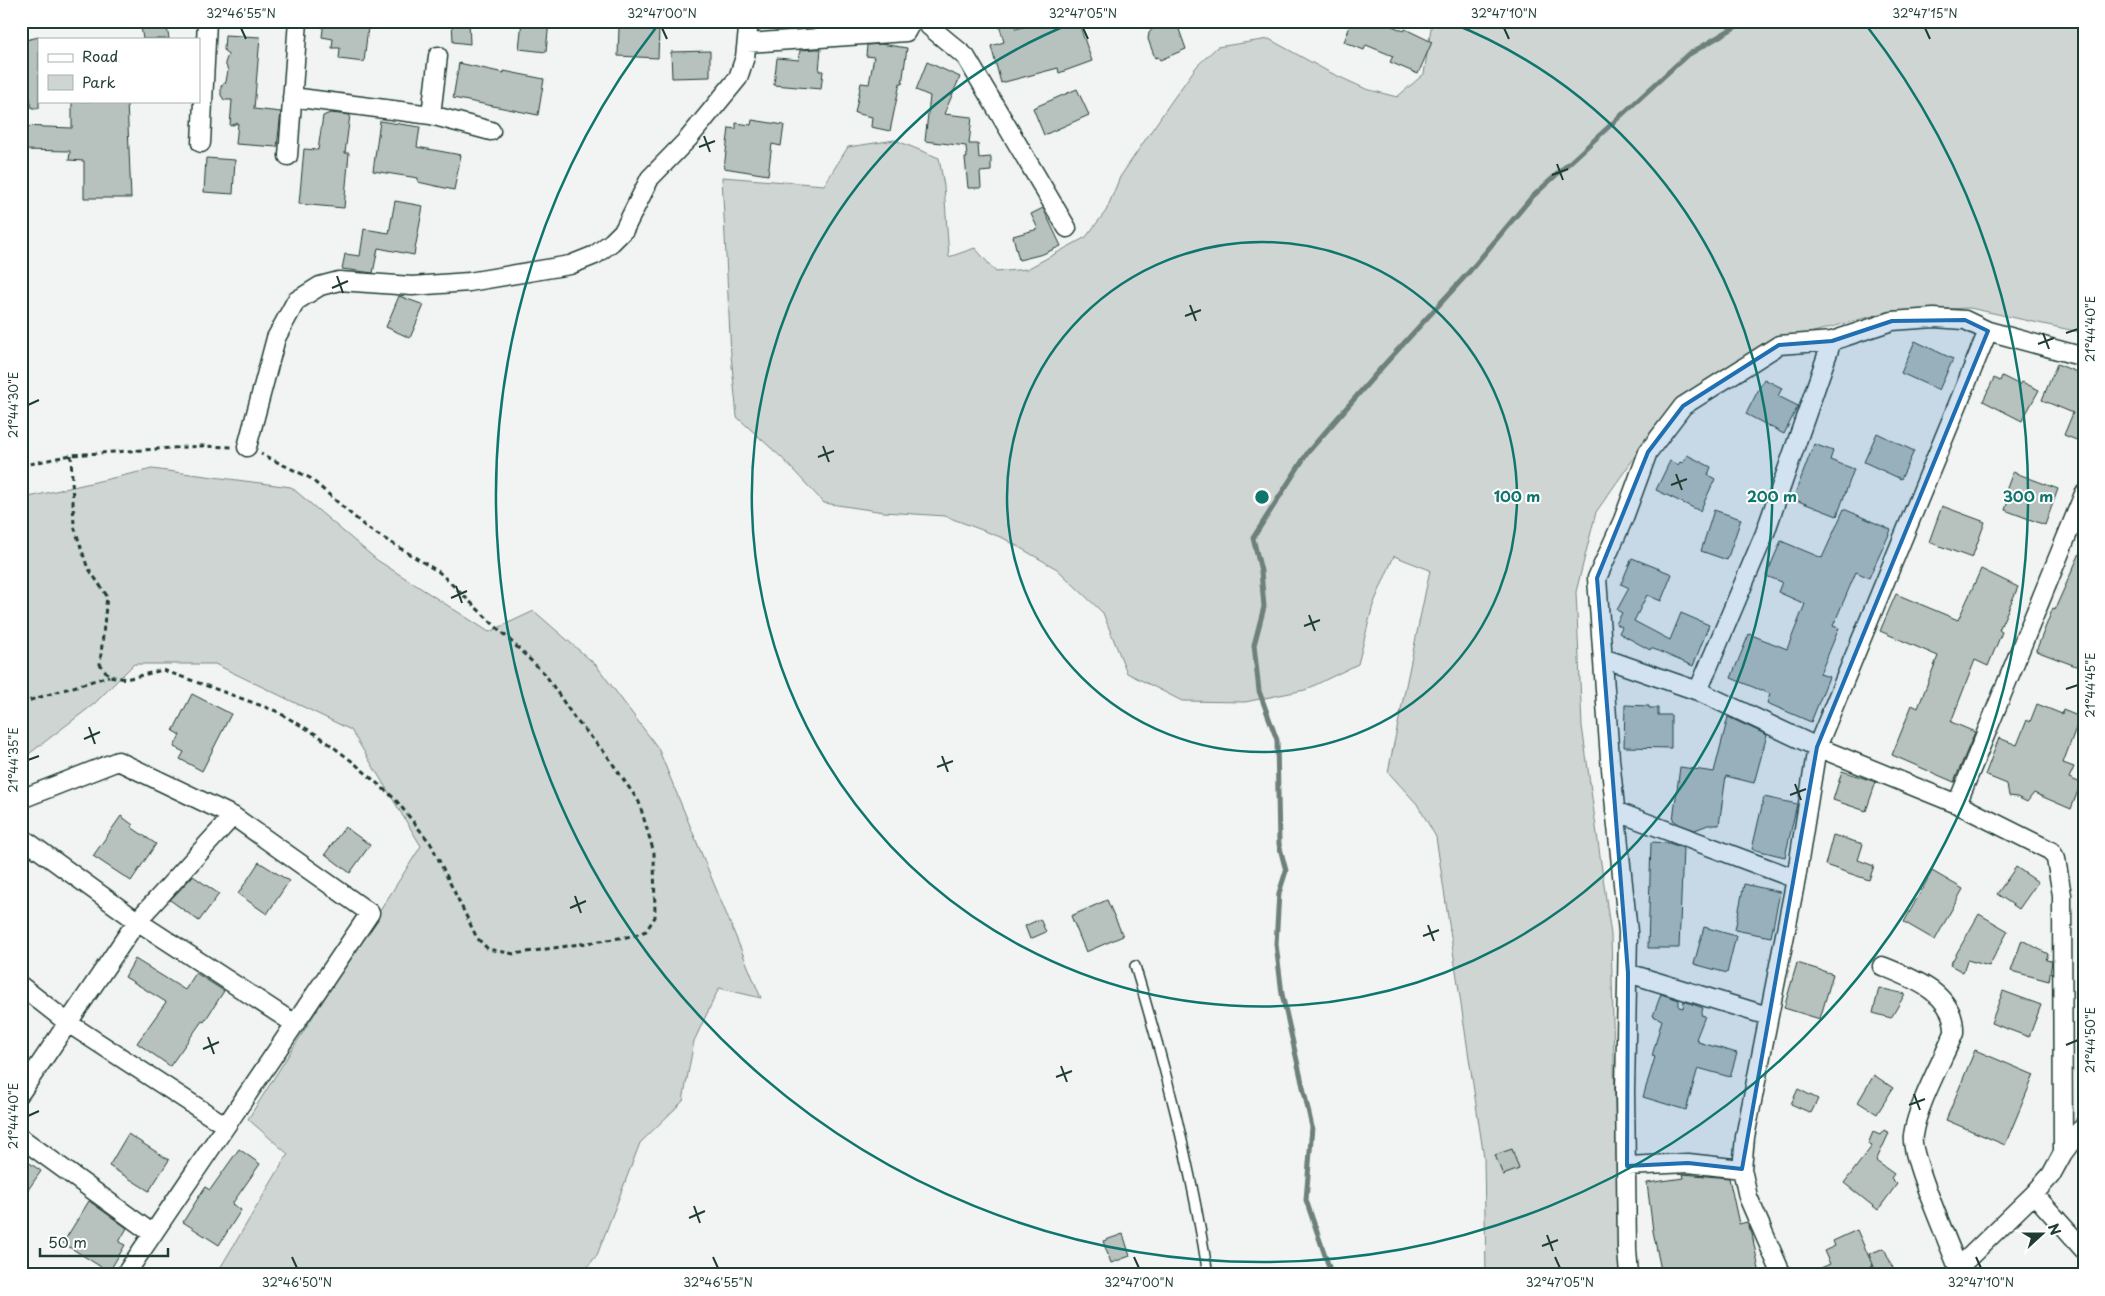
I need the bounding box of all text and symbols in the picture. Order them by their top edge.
text: 32°46'55"N [206,4,276,22]
text: 32°47'00"N [627,4,697,22]
text: 32°47'05"N [1049,4,1117,22]
text: 32°47'10"N [1471,4,1537,22]
text: 32°47'15"N [1892,4,1958,22]
legend [38,38,200,102]
text: Road [82,44,118,67]
text: Park [82,70,116,93]
text: 21°44'40"E [2081,296,2099,362]
text: 21°44'30"E [4,372,22,438]
text: 100 m [1494,484,1540,507]
text: 200 m [1747,484,1797,507]
text: 300 m [2003,484,2053,507]
centre of rings [1253,488,1271,506]
text: 21°44'45"E [2081,652,2099,718]
text: 21°44'35"E [4,727,22,793]
text: 21°44'50"E [2081,1007,2099,1073]
text: 21°44'40"E [4,1083,22,1149]
north arrow [2018,1208,2068,1258]
text: N [2043,1220,2066,1238]
scale bar [40,1226,168,1258]
text: 50 m [48,1230,87,1253]
text: 32°46'50"N [262,1273,332,1291]
text: 32°46'55"N [683,1273,753,1291]
text: 32°47'00"N [1104,1273,1174,1291]
text: 32°47'05"N [1526,1273,1594,1291]
text: 32°47'10"N [1948,1273,2014,1291]

